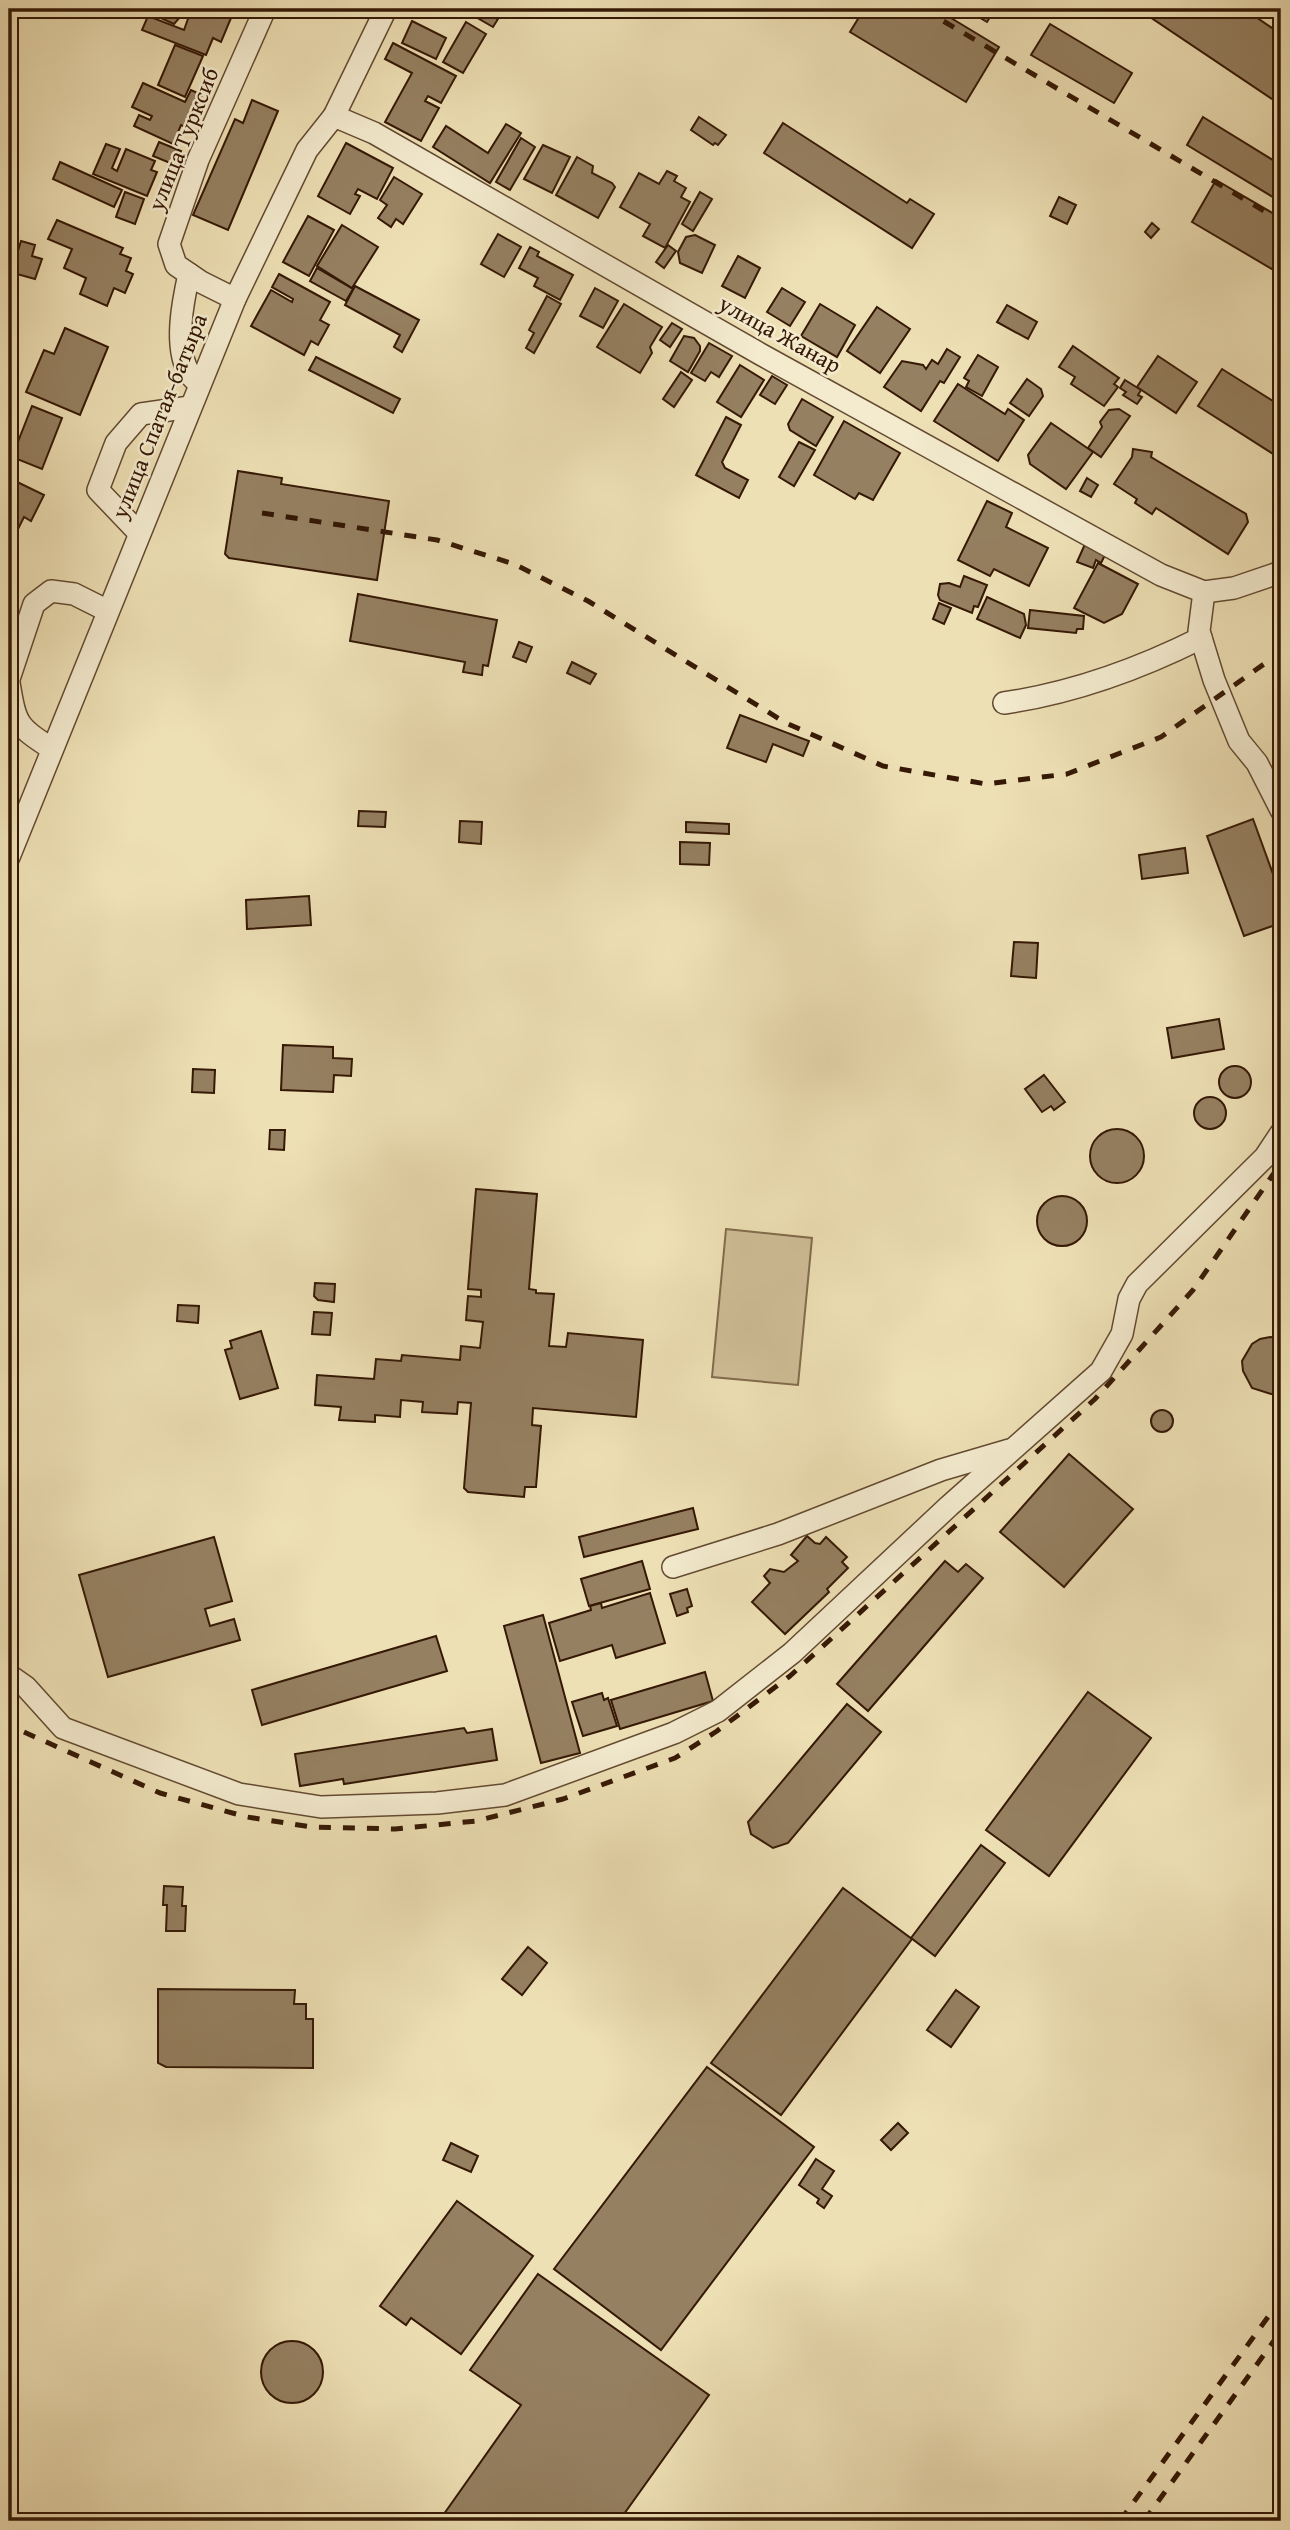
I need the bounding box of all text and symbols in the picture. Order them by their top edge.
street label: улица Турксиб [138,62,226,216]
street label: улица Жанар [712,286,847,381]
street label: улица Спатая-батыра [102,308,215,524]

